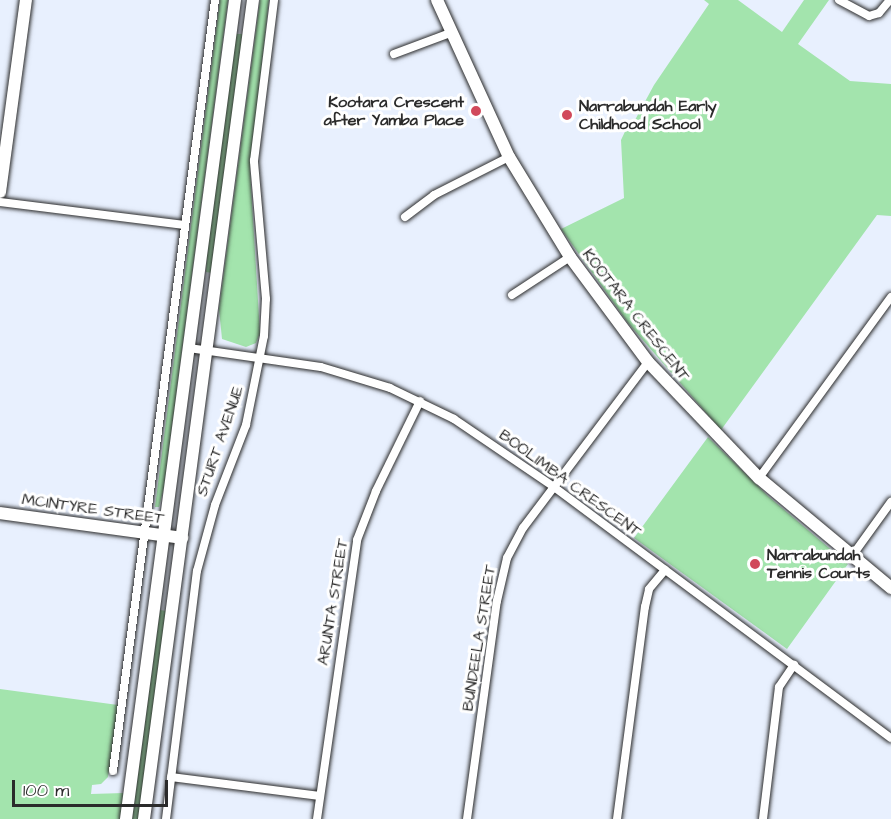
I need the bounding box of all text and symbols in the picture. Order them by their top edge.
place label: Kootara Crescent after Yamba Place [324,92,464,130]
place label: Narrabundah Early Childhood School [579,96,716,134]
marker: Kootara Crescent after Yamba Place [469,104,483,118]
marker: Narrabundah Early Childhood School [560,108,574,122]
street label: KOOTARA CRESCENT [578,245,694,385]
street label: STURT AVENUE [192,383,248,499]
street label: BOOLIMBA CRESCENT [495,425,645,541]
street label: MCINTYRE STREET [21,490,165,528]
street label: ARUNTA STREET [314,537,352,667]
place label: Narrabundah Tennis Courts [767,545,870,583]
marker: Narrabundah Tennis Courts [748,557,762,571]
street label: BUNDEELA STREET [458,563,500,713]
scale bar [15,768,171,806]
text: 100 m [23,778,69,803]

